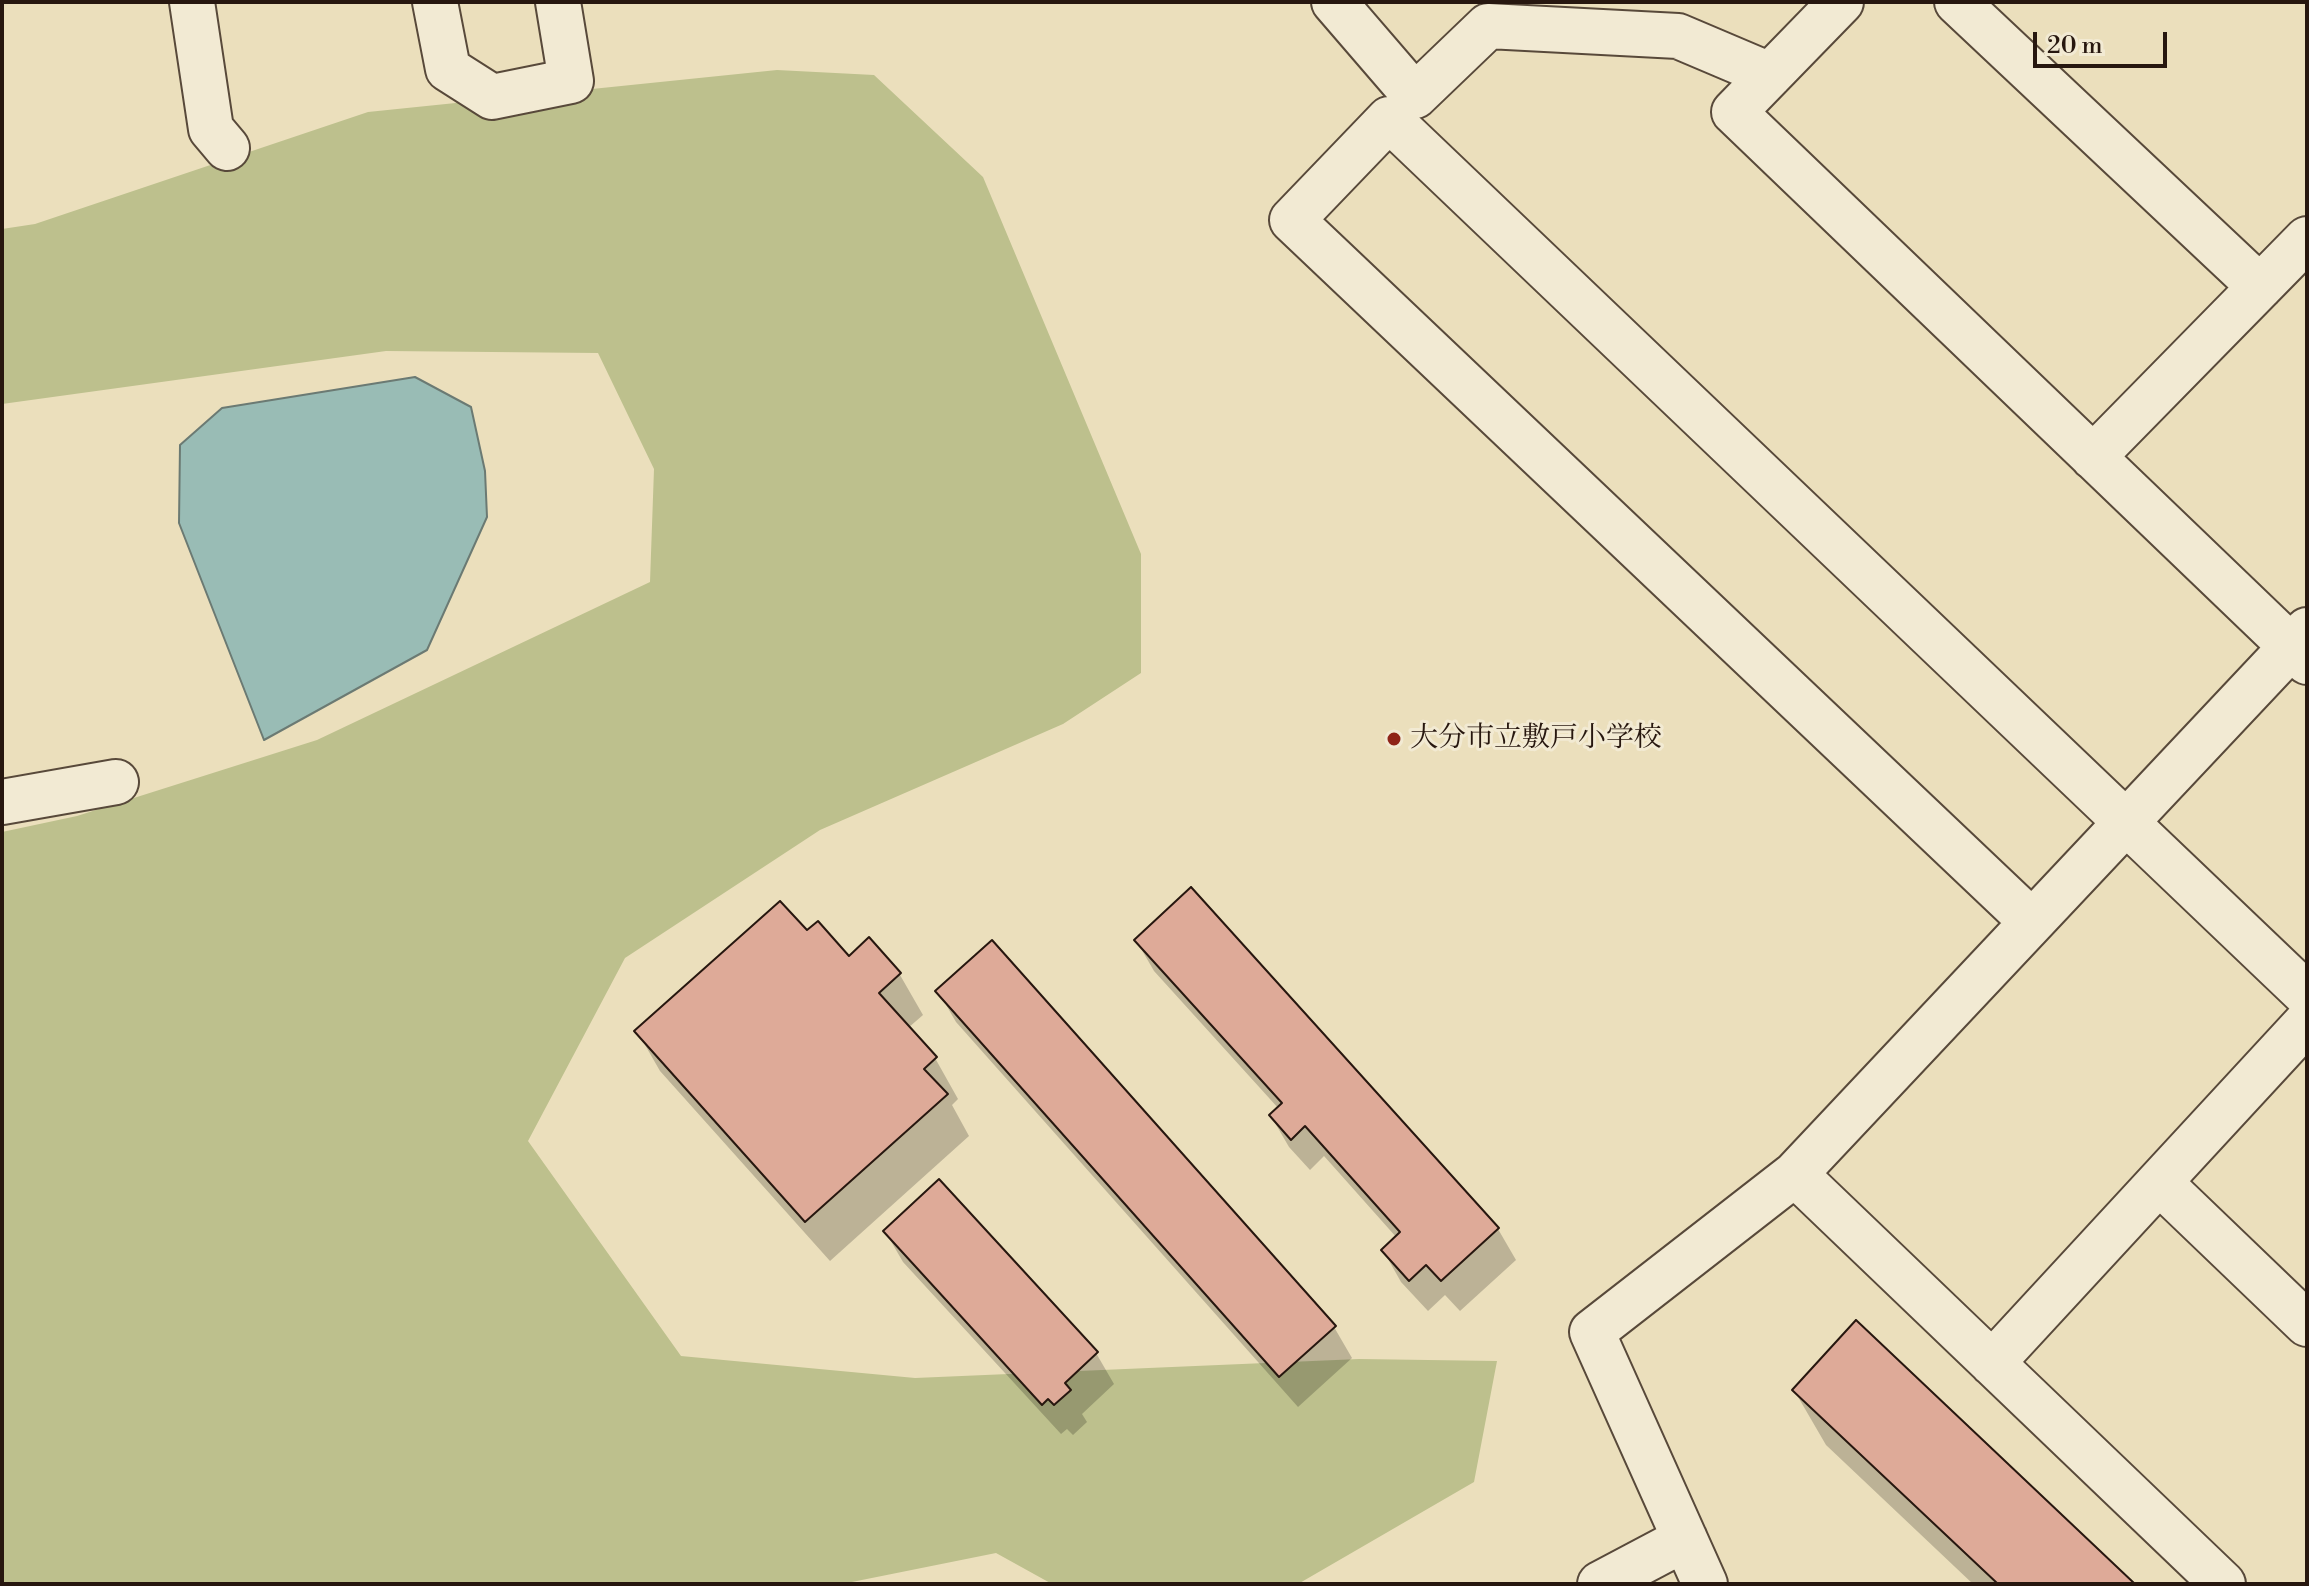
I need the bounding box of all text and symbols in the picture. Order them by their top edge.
scale bar [2037,16,2171,66]
text: 20 m [2047,31,2103,61]
place label: 大分市立敷戸小学校 [1410,722,1662,756]
marker: 大分市立敷戸小学校 [1385,730,1403,748]

